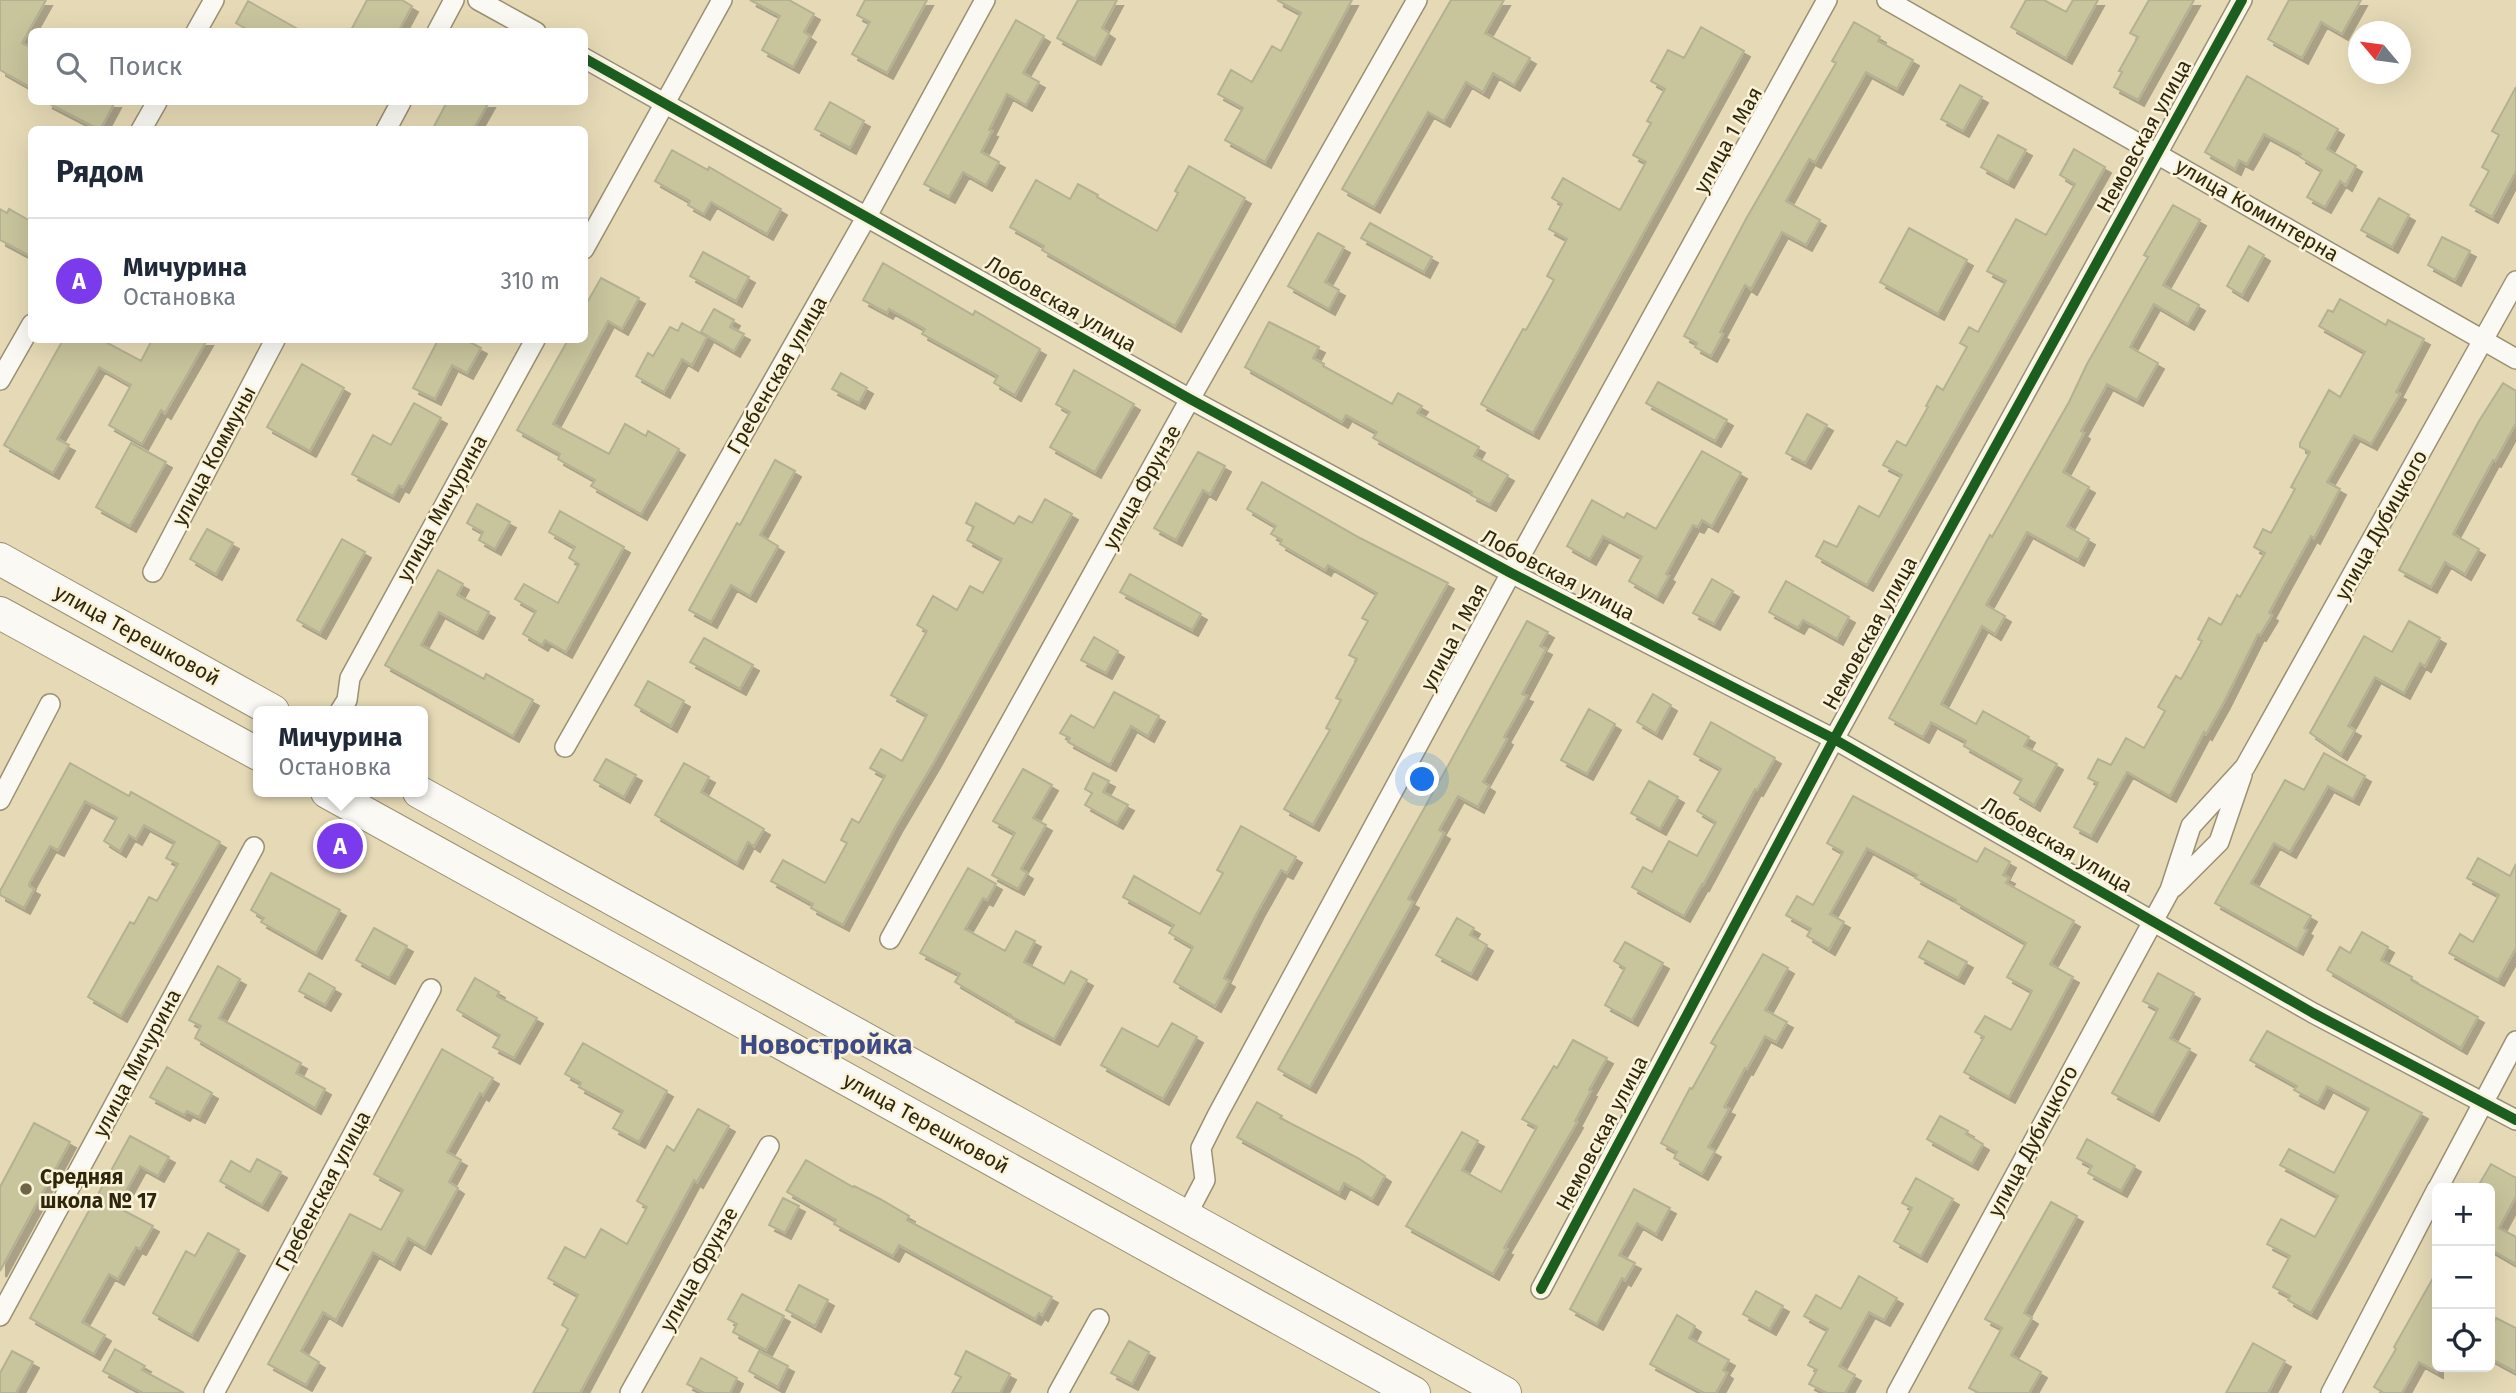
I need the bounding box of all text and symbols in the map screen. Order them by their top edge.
north arrow [2348,21,2411,84]
search box [28,28,588,105]
icon: search [52,48,90,86]
text: Поиск [108,51,182,82]
street label: Немовская улица [2091,55,2197,217]
street label: улица 1 Мая [1688,82,1768,198]
street label: улица Коминтерна [2171,153,2343,267]
text: Рядом [56,154,144,190]
street label: Лобовская улица [981,250,1141,358]
text: Мичурина [123,252,247,283]
text: A [72,267,86,295]
text: 310 m [500,267,560,295]
text: Остановка [123,283,236,311]
street label: Гребенская улица [721,291,833,459]
street label: улица Коммуны [166,382,262,530]
street label: улица Фрунзе [1097,420,1187,554]
street label: улица Мичурина [391,430,493,586]
street label: улица Дубицкого [2329,445,2433,605]
street label: Лобовская улица [1477,524,1639,626]
street label: Немовская улица [1817,552,1923,714]
street label: улица Терешковой [50,579,224,691]
street label: улица 1 Мая [1415,579,1493,695]
popup [253,706,428,797]
text: Мичурина [279,722,402,753]
text: Остановка [279,753,392,781]
your location [1405,762,1439,796]
street label: Лобовская улица [1977,791,2137,899]
pin: A [317,820,363,872]
street label: улица Мичурина [87,985,187,1141]
district label: Новостройка [739,1028,913,1061]
street label: Немовская улица [1550,1051,1654,1215]
street label: улица Дубицкого [1982,1061,2084,1221]
street label: улица Терешковой [839,1067,1013,1179]
street label: Гребенская улица [270,1106,376,1276]
place label: Средняя школа № 17 [40,1164,157,1214]
marker: Средняя школа № 17 [18,1181,34,1197]
map controls [2432,1183,2495,1372]
button: + [2432,1183,2495,1246]
street label: улица Фрунзе [654,1202,744,1336]
button: − [2432,1246,2495,1309]
button: locate [2432,1309,2495,1372]

